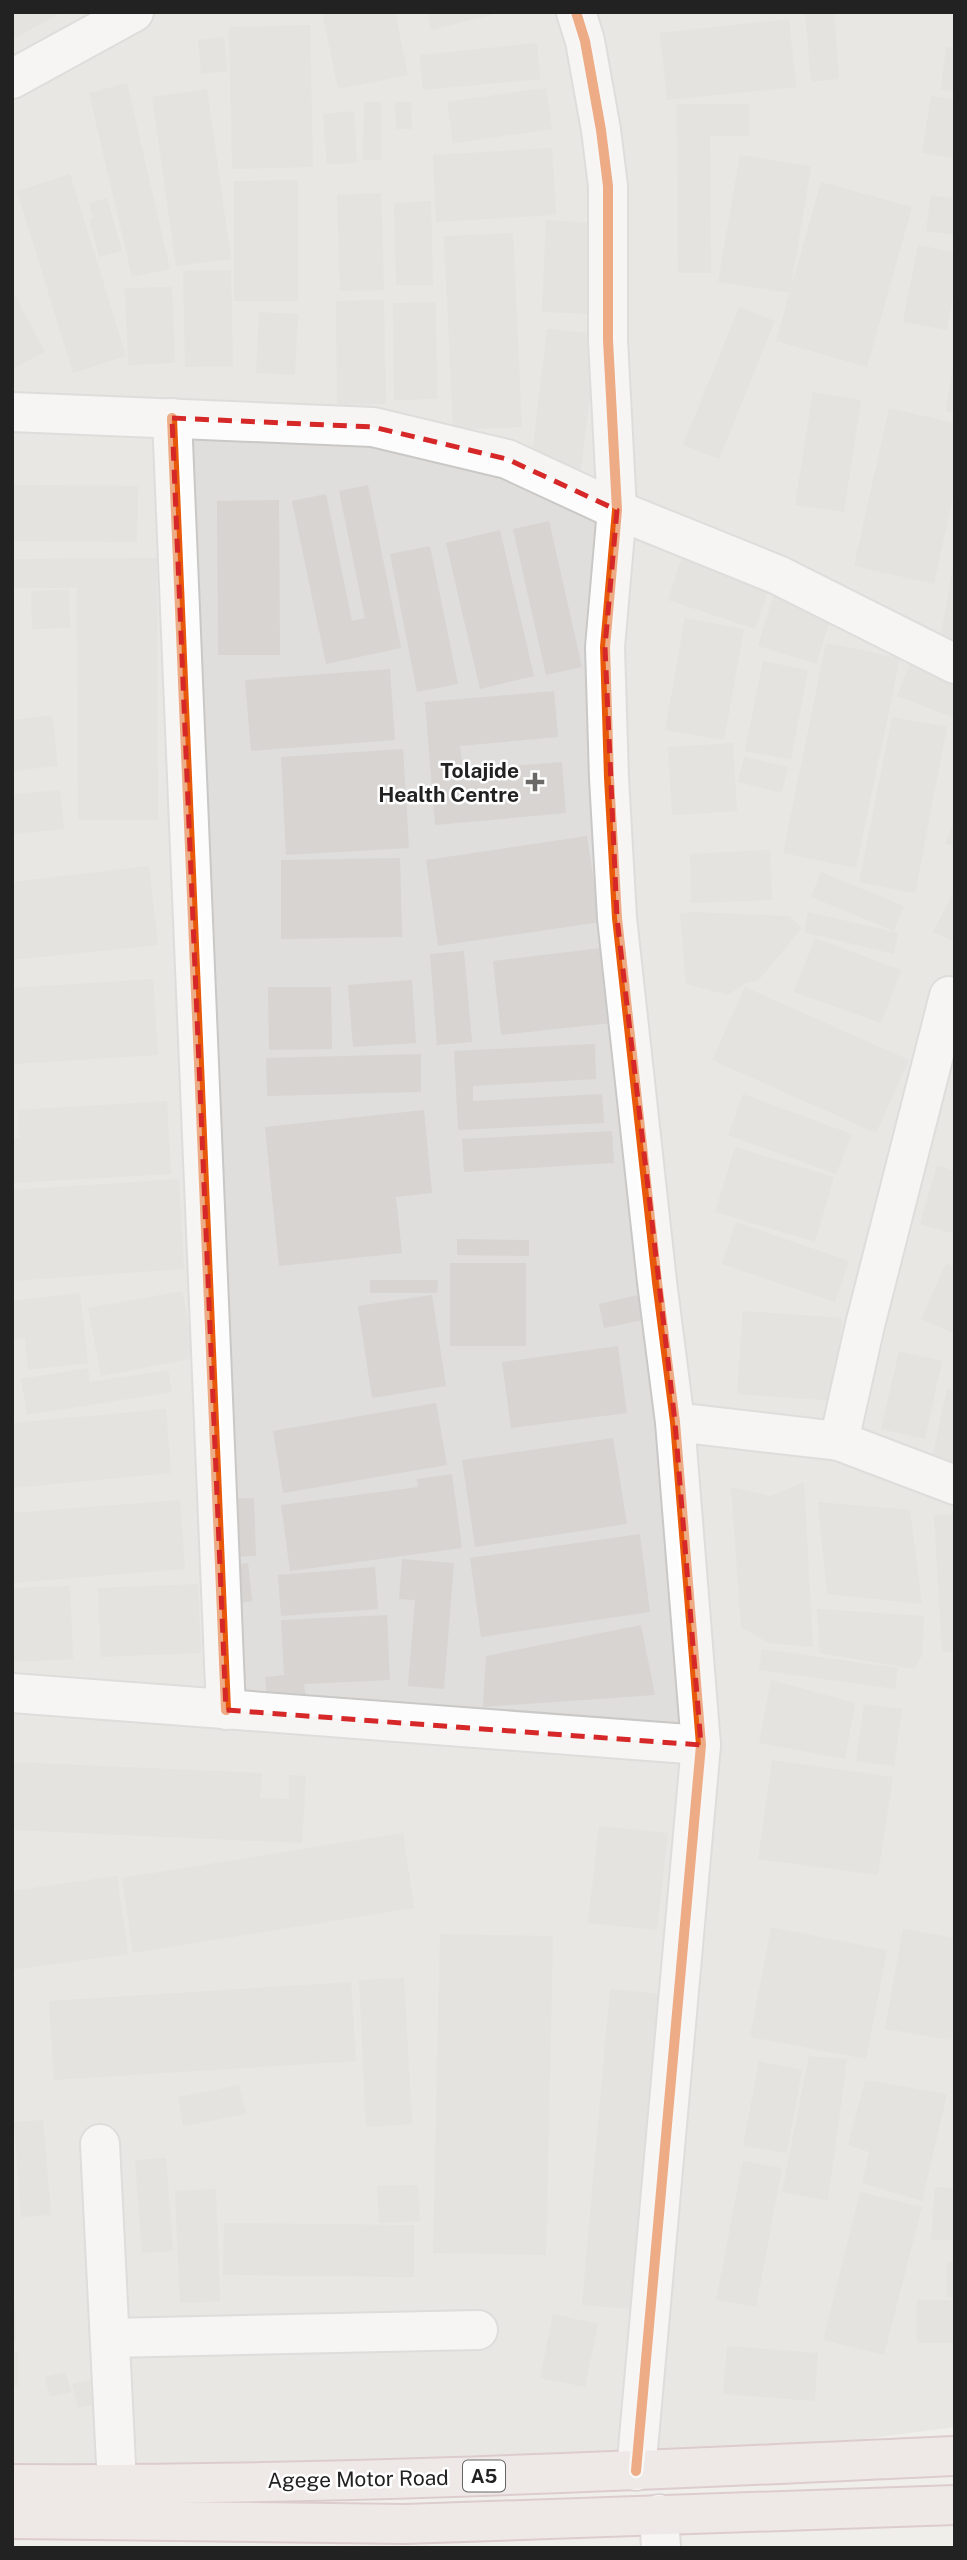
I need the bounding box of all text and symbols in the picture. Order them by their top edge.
place label: Tolajide Health Centre [378,758,519,807]
marker: Tolajide Health Centre [525,772,545,792]
road number: A5 [463,2460,505,2492]
street label: Agege Motor Road [267,2465,449,2493]

